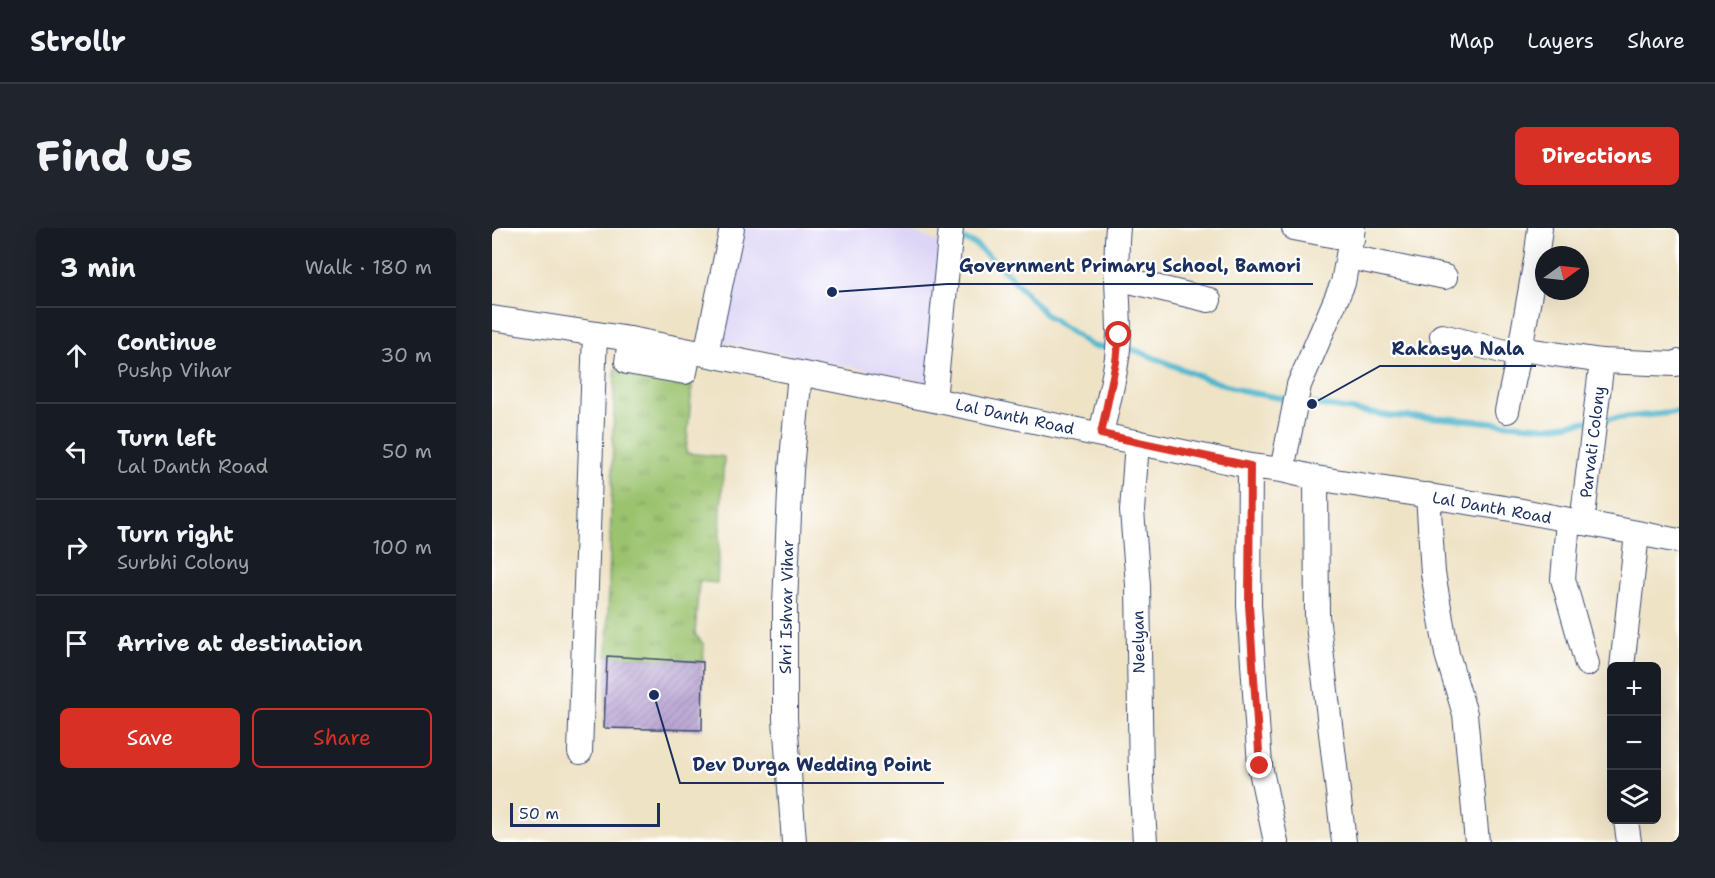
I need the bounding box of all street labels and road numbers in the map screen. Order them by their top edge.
street label: Parvati Colony [1575,385,1610,499]
street label: Lal Danth Road [954,394,1076,439]
street label: Lal Danth Road [1431,487,1553,528]
street label: Shri Ishvar Vihar [775,540,798,674]
street label: Neelyan [1127,610,1150,674]

